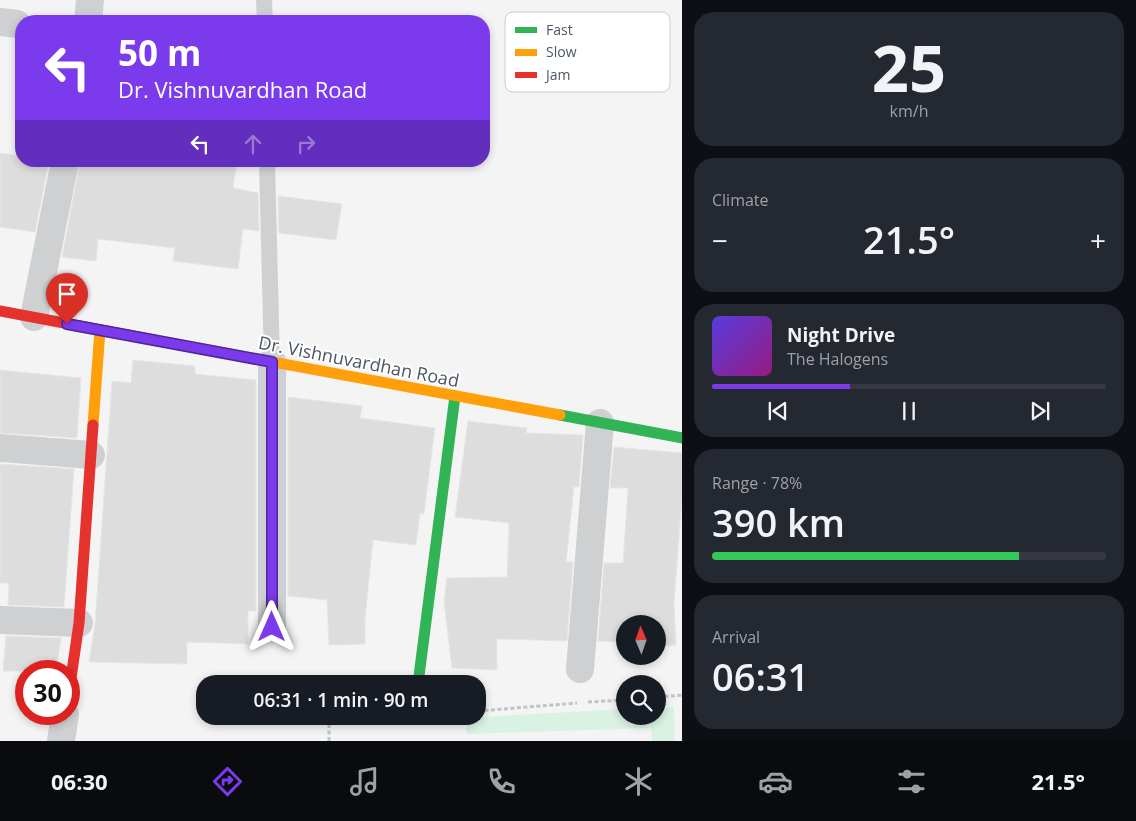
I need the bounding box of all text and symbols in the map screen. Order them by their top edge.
legend [505,12,670,92]
text: Fast [546,20,573,39]
text: 25 [872,23,946,111]
text: 50 m [118,29,201,76]
icon: left [35,35,100,100]
text: Slow [546,42,577,61]
text: Jam [544,65,571,84]
text: Dr. Vishnuvardhan Road [118,74,367,104]
text: km/h [890,100,928,122]
icon: left [186,130,214,158]
icon: ahead [239,130,267,158]
icon: right [292,130,320,158]
text: Climate [712,189,769,211]
text: 21.5° [863,213,955,265]
text: − [712,221,728,259]
text: + [1090,221,1106,259]
pin [46,273,88,324]
icon: arrive [53,280,81,308]
text: Night Drive [787,322,895,348]
street label: Dr. Vishnuvardhan Road [257,330,461,392]
text: The Halogens [787,348,888,370]
icon: previous [764,397,792,425]
icon: pause [895,397,923,425]
icon: next [1026,397,1054,425]
text: Range · 78% [712,472,802,494]
text: 390 km [712,496,845,548]
position arrow [245,600,297,652]
north arrow [616,615,666,665]
map controls [616,615,666,725]
text: Arrival [712,626,760,648]
text: 06:31 [712,650,809,702]
speed limit sign: 30 [15,660,80,725]
button: search [616,675,666,725]
text: 06:31 · 1 min · 90 m [254,687,428,713]
icon: directions [210,764,245,799]
icon: music [347,764,382,799]
icon: phone [484,764,519,799]
icon: climate [621,764,656,799]
icon: car [758,764,793,799]
icon: filters [894,764,929,799]
text: 06:30 [51,766,108,796]
text: 21.5° [1031,766,1085,796]

